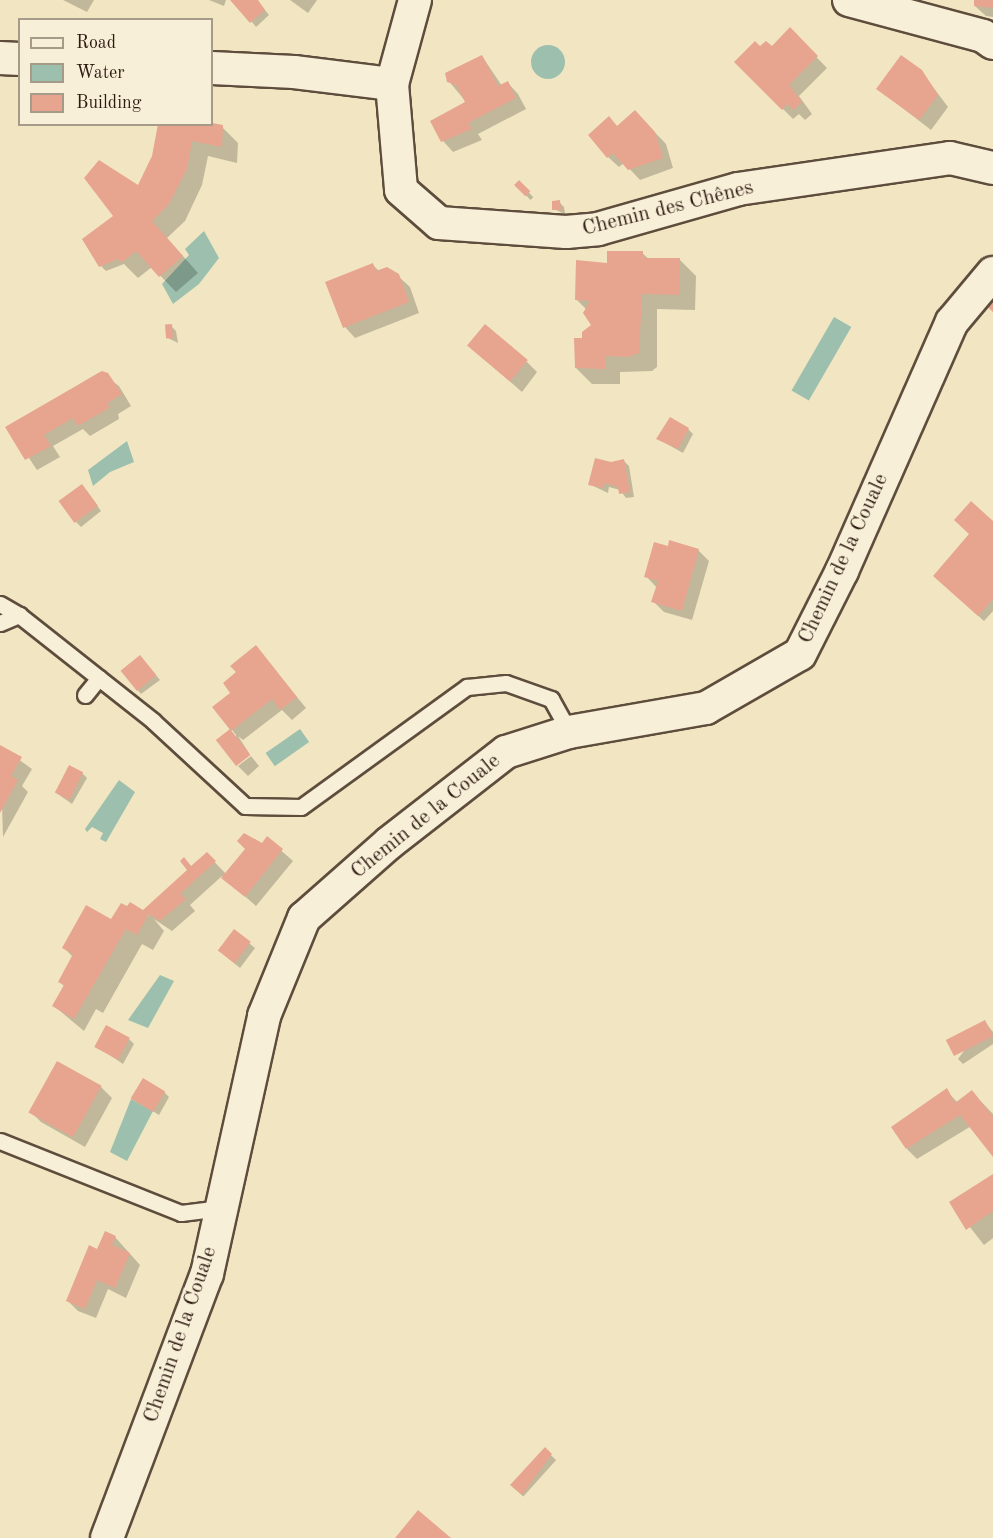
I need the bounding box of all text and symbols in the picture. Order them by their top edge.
legend [18,18,213,126]
text: Road [76,34,116,52]
text: Water [76,64,125,82]
text: Building [76,94,141,112]
street label: Chemin des Chênes [580,176,756,242]
street label: Chemin de la Couale [794,470,894,648]
street label: Chemin de la Couale [346,749,506,885]
street label: Chemin de la Couale [139,1244,223,1426]

